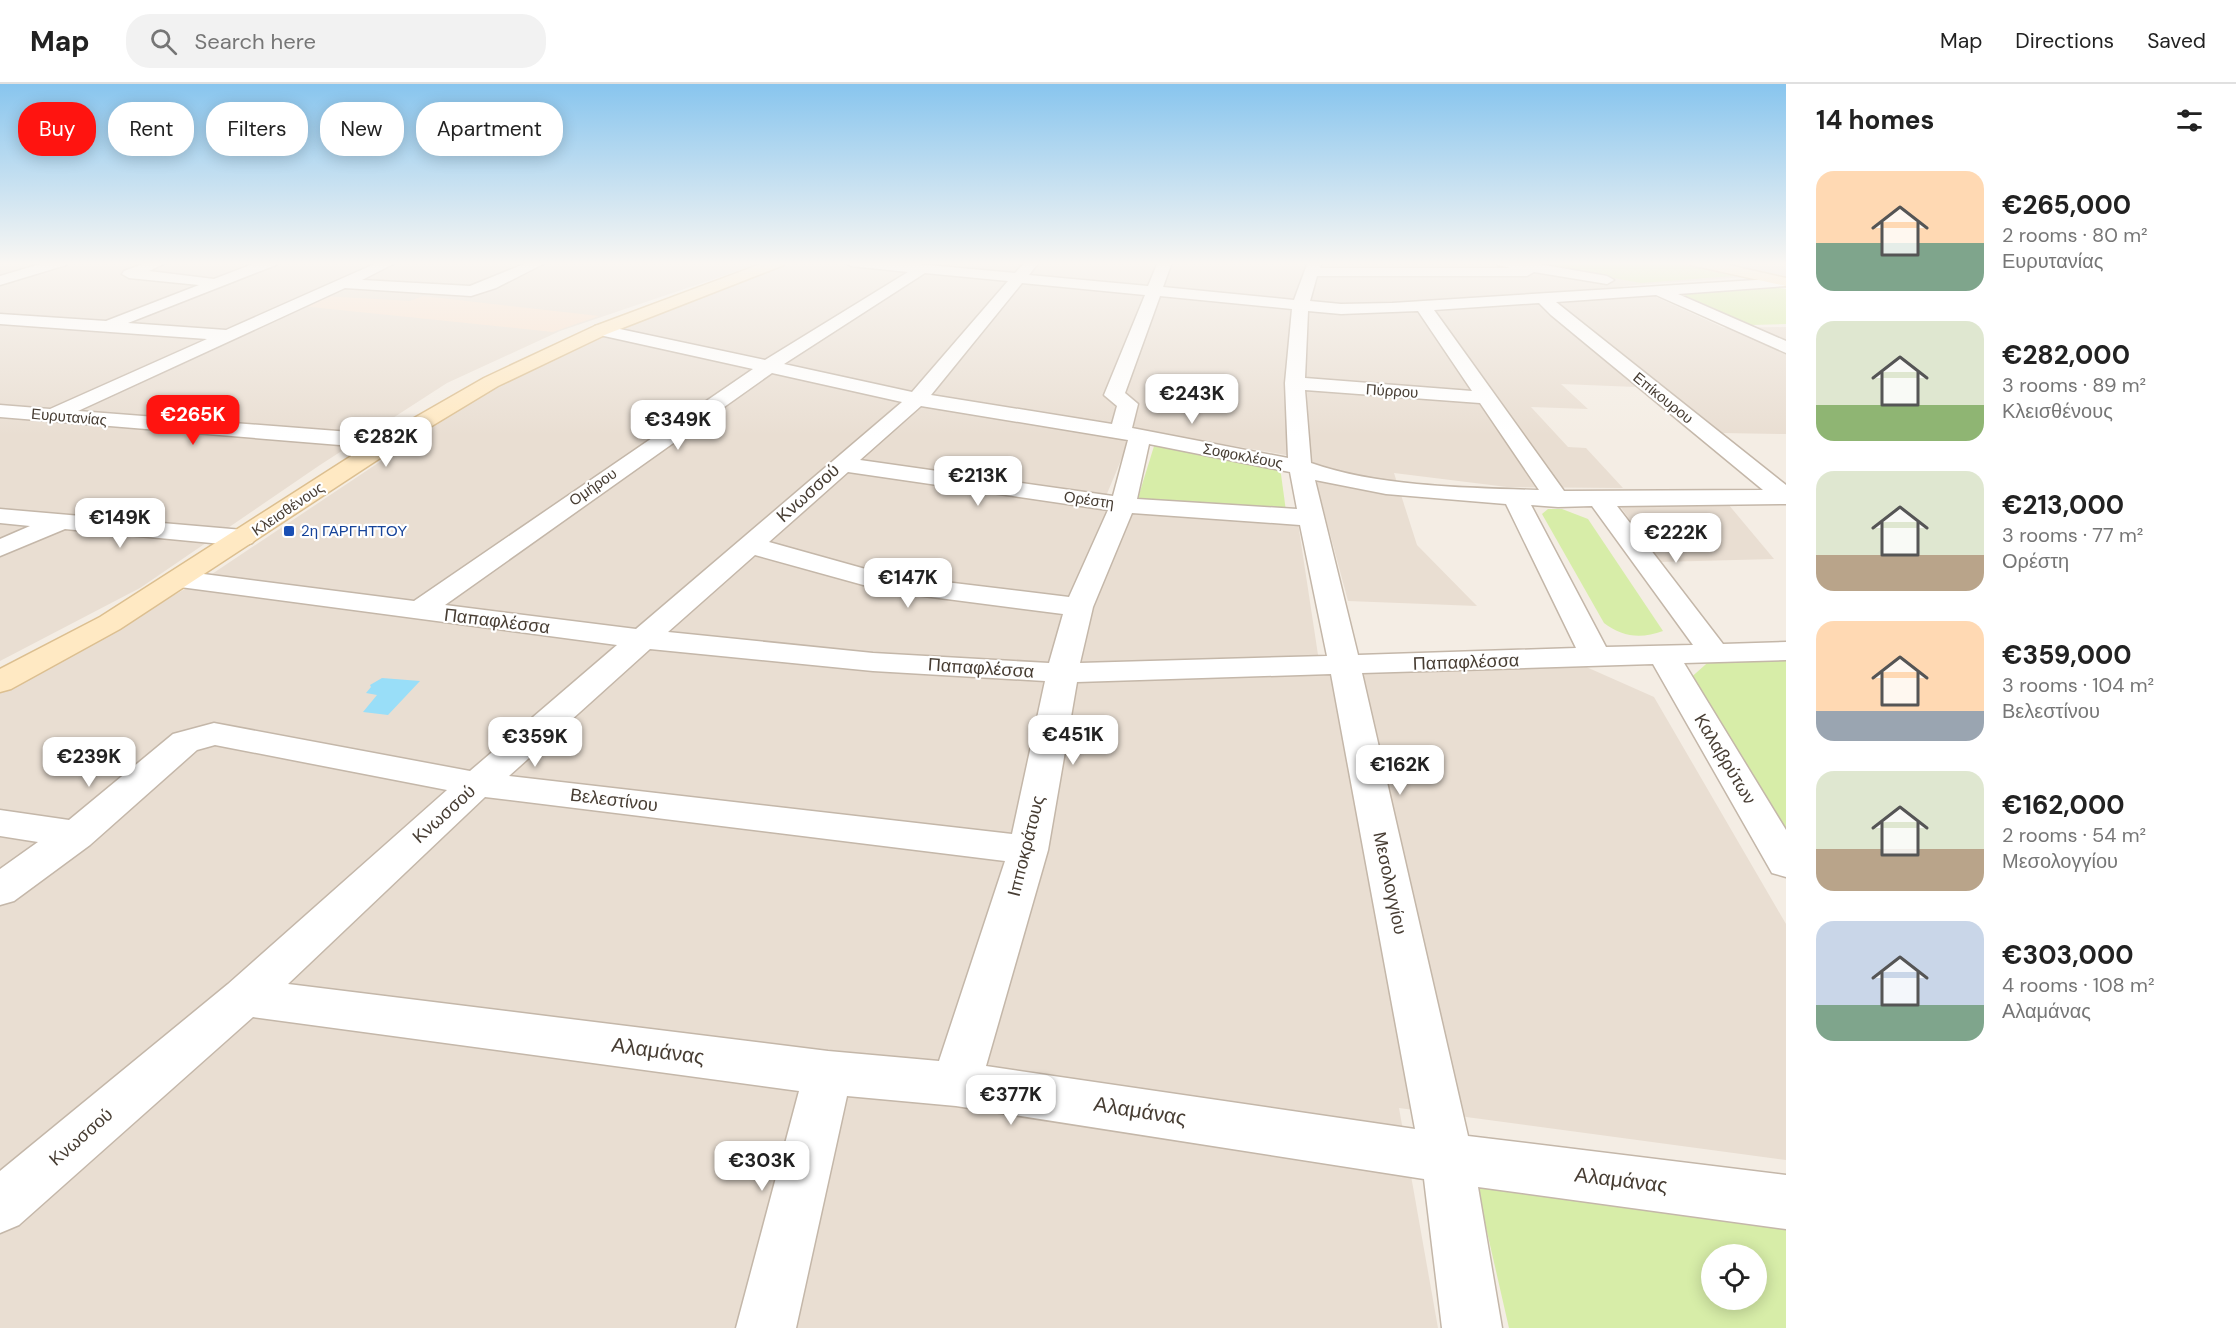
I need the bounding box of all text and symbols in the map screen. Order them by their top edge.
search box [126,14,546,68]
text: Map [30,23,90,60]
icon: search [147,25,180,58]
text: Search here [195,27,316,56]
text: Map [1940,27,1982,55]
text: Directions [2015,27,2114,55]
text: Saved [2147,27,2206,55]
chip: Buy [18,102,96,156]
chip: Rent [108,102,194,156]
chip: Filters [206,102,308,156]
chip: New [320,102,404,156]
chip: Apartment [416,102,563,156]
text: 14 homes [1816,103,1934,137]
icon: filters [2173,104,2206,137]
text: €265,000 [2002,188,2131,222]
icon: home [1864,195,1936,267]
text: 2 rooms · 80 m² [2002,222,2148,248]
text: Ευρυτανίας [2002,248,2103,274]
text: €282,000 [2002,338,2130,372]
icon: home [1864,345,1936,417]
street label: Επίκουρου [1629,368,1697,428]
text: 3 rooms · 89 m² [2002,372,2146,398]
pin: €243K [1150,374,1234,425]
street label: Πύρρου [1365,379,1419,403]
text: €243K [1159,380,1225,406]
pin: €265K [151,395,235,446]
text: Κλεισθένους [2002,398,2113,424]
pin: €349K [636,400,720,451]
text: €265K [160,401,226,427]
street label: Ευρυτανίας [30,404,108,430]
text: €349K [645,406,711,432]
pin: €282K [344,417,428,468]
text: €282K [354,423,418,449]
street label: Σοφοκλέους [1201,438,1285,474]
pin: €213K [936,456,1020,507]
street label: Κνωσσού [771,458,845,528]
text: €213K [948,462,1008,488]
street label: Ομήρου [565,463,621,511]
street label: Κλεισθένους [248,477,328,541]
street label: Ορέστη [1063,487,1115,513]
text: €213,000 [2002,488,2124,522]
icon: home [1864,495,1936,567]
pin: €149K [78,498,162,549]
text: €149K [89,504,151,530]
pin: €222K [1634,513,1718,564]
text: €222K [1644,519,1708,545]
place label: 2η ΓΑΡΓΗΤΤΟΥ [301,521,407,541]
text: 3 rooms · 77 m² [2002,522,2143,548]
marker: 2η ΓΑΡΓΗΤΤΟΥ [282,524,296,538]
text: Ορέστη [2002,548,2069,574]
pin: €147K [866,558,950,609]
text: €147K [878,564,938,590]
street label: Παπαφλέσσα [443,603,551,639]
text: €359,000 [2002,638,2132,672]
icon: home [1864,645,1936,717]
street label: Παπαφλέσσα [1412,648,1520,676]
street label: Παπαφλέσσα [927,652,1035,684]
text: 3 rooms · 104 m² [2002,672,2154,698]
text: Βελεστίνου [2002,698,2100,724]
street label: Καλαβρύτων [1689,709,1761,809]
pin: €451K [1031,715,1115,766]
pin: €359K [493,717,577,768]
text: €451K [1042,721,1104,747]
text: €359K [502,723,568,749]
pin: €239K [47,737,131,788]
text: €239K [57,743,121,769]
pin: €162K [1358,745,1442,796]
text: €162K [1370,751,1430,777]
street label: Κνωσσού [407,779,481,849]
street label: Βελεστίνου [569,783,659,817]
text: €162,000 [2002,788,2125,822]
street label: Ιπποκράτους [1002,793,1050,899]
icon: home [1864,795,1936,867]
text: 2 rooms · 54 m² [2002,822,2146,848]
street label: Μεσολογγίου [1367,829,1413,937]
text: Μεσολογγίου [2002,848,2118,874]
text: €303,000 [2002,938,2134,972]
icon: home [1864,945,1936,1017]
text: 4 rooms · 108 m² [2002,972,2154,998]
text: Αλαμάνας [2002,998,2091,1024]
street label: Αλαμάνας [610,1031,706,1071]
pin: €377K [969,1075,1053,1126]
text: €377K [980,1081,1042,1107]
street label: Αλαμάνας [1092,1090,1188,1132]
street label: Κνωσσού [44,1103,118,1171]
pin: €303K [720,1141,804,1192]
text: €303K [728,1147,796,1173]
street label: Αλαμάνας [1573,1160,1669,1200]
map controls [1701,1244,1767,1310]
button: locate [1701,1244,1767,1310]

